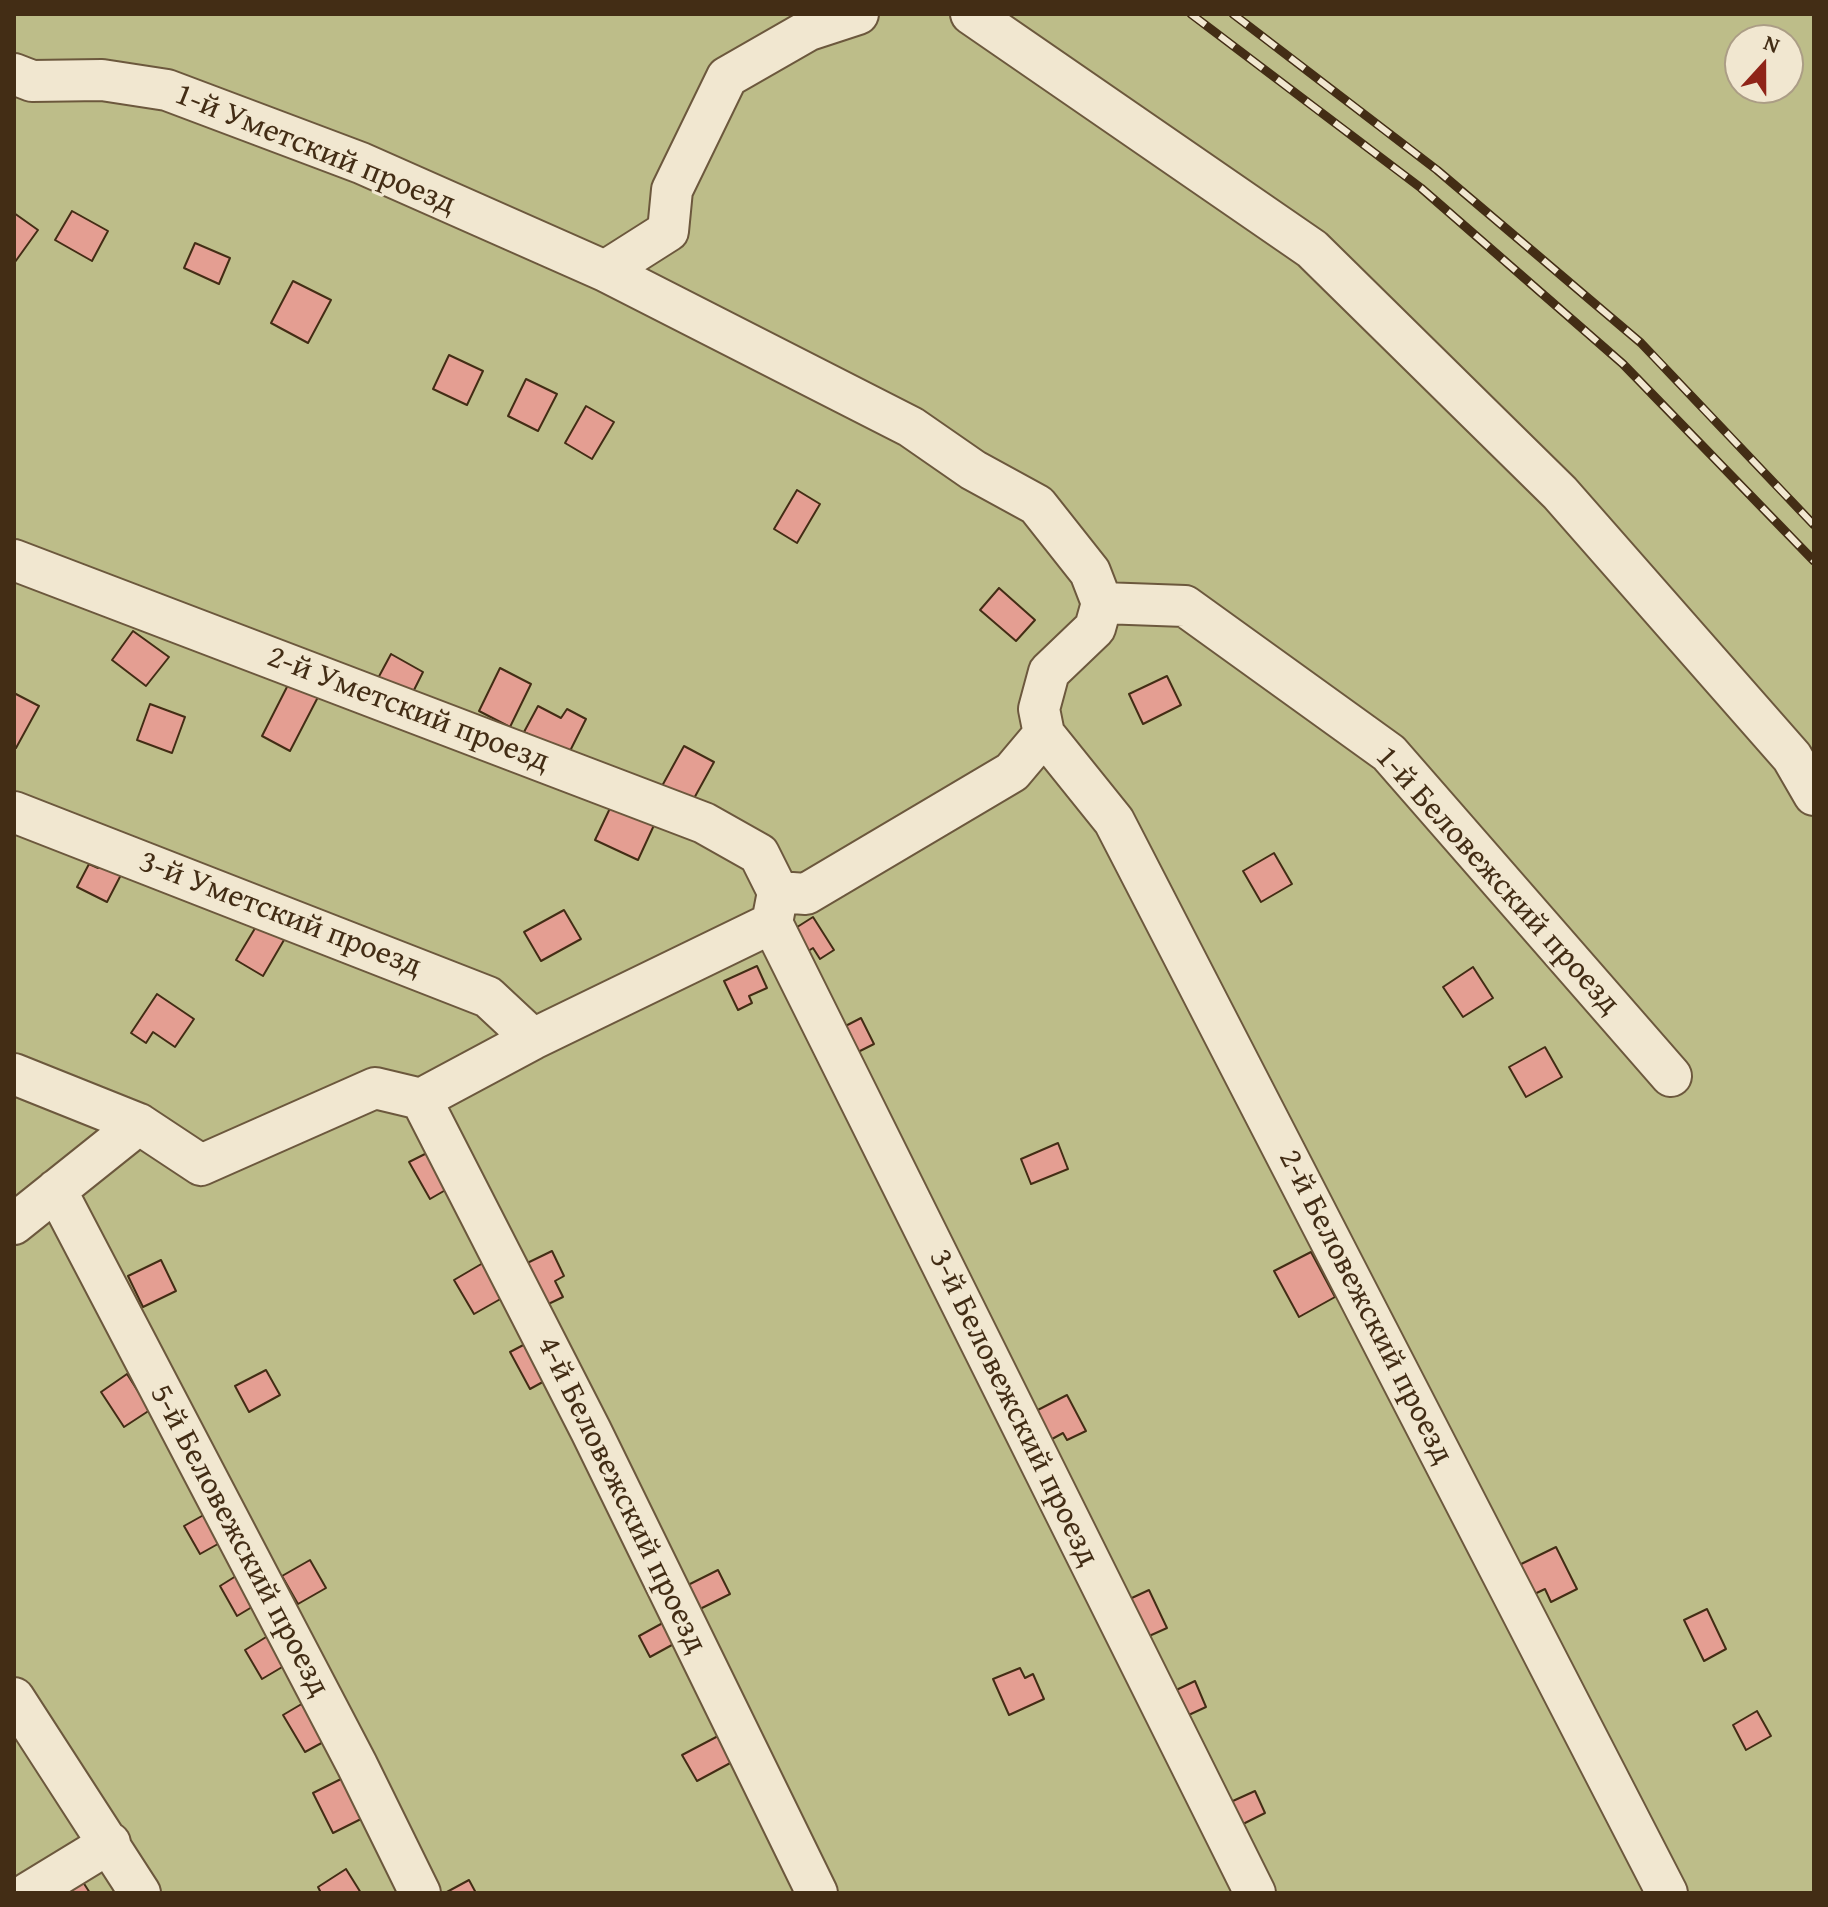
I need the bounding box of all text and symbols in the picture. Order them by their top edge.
north arrow [1724,24,1804,104]
text: N [1759,26,1784,61]
street label: 1-й Уметский проезд [169,76,461,224]
street label: 2-й Уметский проезд [261,638,555,782]
street label: 1-й Беловежский проезд [1366,739,1628,1023]
street label: 3-й Уметский проезд [133,843,427,987]
street label: 2-й Беловежский проезд [1269,1143,1461,1471]
street label: 3-й Беловежский проезд [920,1243,1106,1573]
street label: 4-й Беловежский проезд [528,1330,714,1660]
street label: 5-й Беловежский проезд [140,1379,338,1703]

